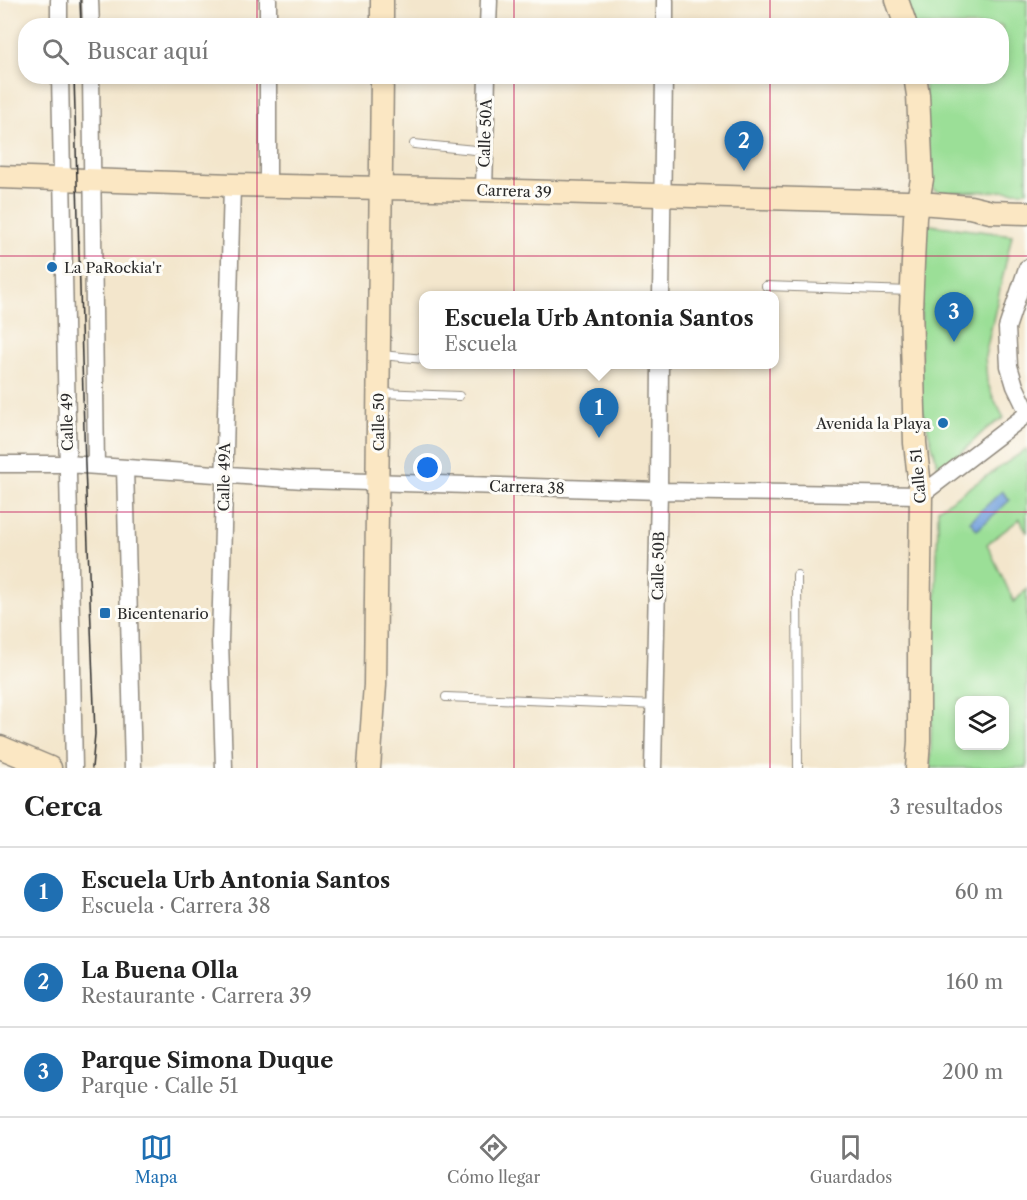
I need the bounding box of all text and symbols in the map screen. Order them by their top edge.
search box [18,18,1009,84]
icon: search [39,35,72,68]
text: Buscar aquí [87,38,209,65]
street label: Calle 50A [474,97,496,168]
pin: 2 [724,122,764,171]
street label: Carrera 39 [476,180,552,202]
place label: La PaRockia'r [64,258,162,277]
marker: La PaRockia'r [45,260,59,274]
popup [419,291,779,369]
pin: 3 [934,292,974,342]
text: Escuela Urb Antonia Santos [444,305,754,332]
text: Escuela [444,332,517,356]
pin: 1 [580,388,618,438]
street label: Calle 49 [57,393,77,451]
street label: Calle 50 [369,393,388,451]
place label: Avenida la Playa [815,414,931,433]
marker: Avenida la Playa [936,416,950,430]
street label: Calle 49A [214,442,234,512]
street label: Calle 51 [906,447,930,504]
your location [413,453,442,482]
street label: Carrera 38 [489,476,565,498]
street label: Calle 50B [648,531,668,601]
place label: Bicentenario [117,604,209,623]
marker: Bicentenario [98,606,112,620]
map controls [955,696,1009,750]
button: layers [955,696,1009,750]
text: Cerca [24,791,102,823]
text: 3 resultados [890,795,1003,819]
text: Escuela Urb Antonia Santos [81,867,390,894]
text: 1 [39,880,48,904]
text: 60 m [955,880,1003,904]
text: Escuela · Carrera 38 [81,894,271,918]
text: La Buena Olla [81,957,238,984]
text: 2 [38,970,49,994]
text: 160 m [946,970,1003,994]
text: Restaurante · Carrera 39 [81,984,312,1008]
text: Parque Simona Duque [81,1047,333,1074]
text: 3 [38,1060,49,1084]
text: 200 m [942,1060,1003,1084]
text: Parque · Calle 51 [81,1074,238,1098]
tab: Mapa [135,1131,178,1187]
tab: Cómo llegar [447,1131,540,1187]
tab: Guardados [810,1131,892,1187]

